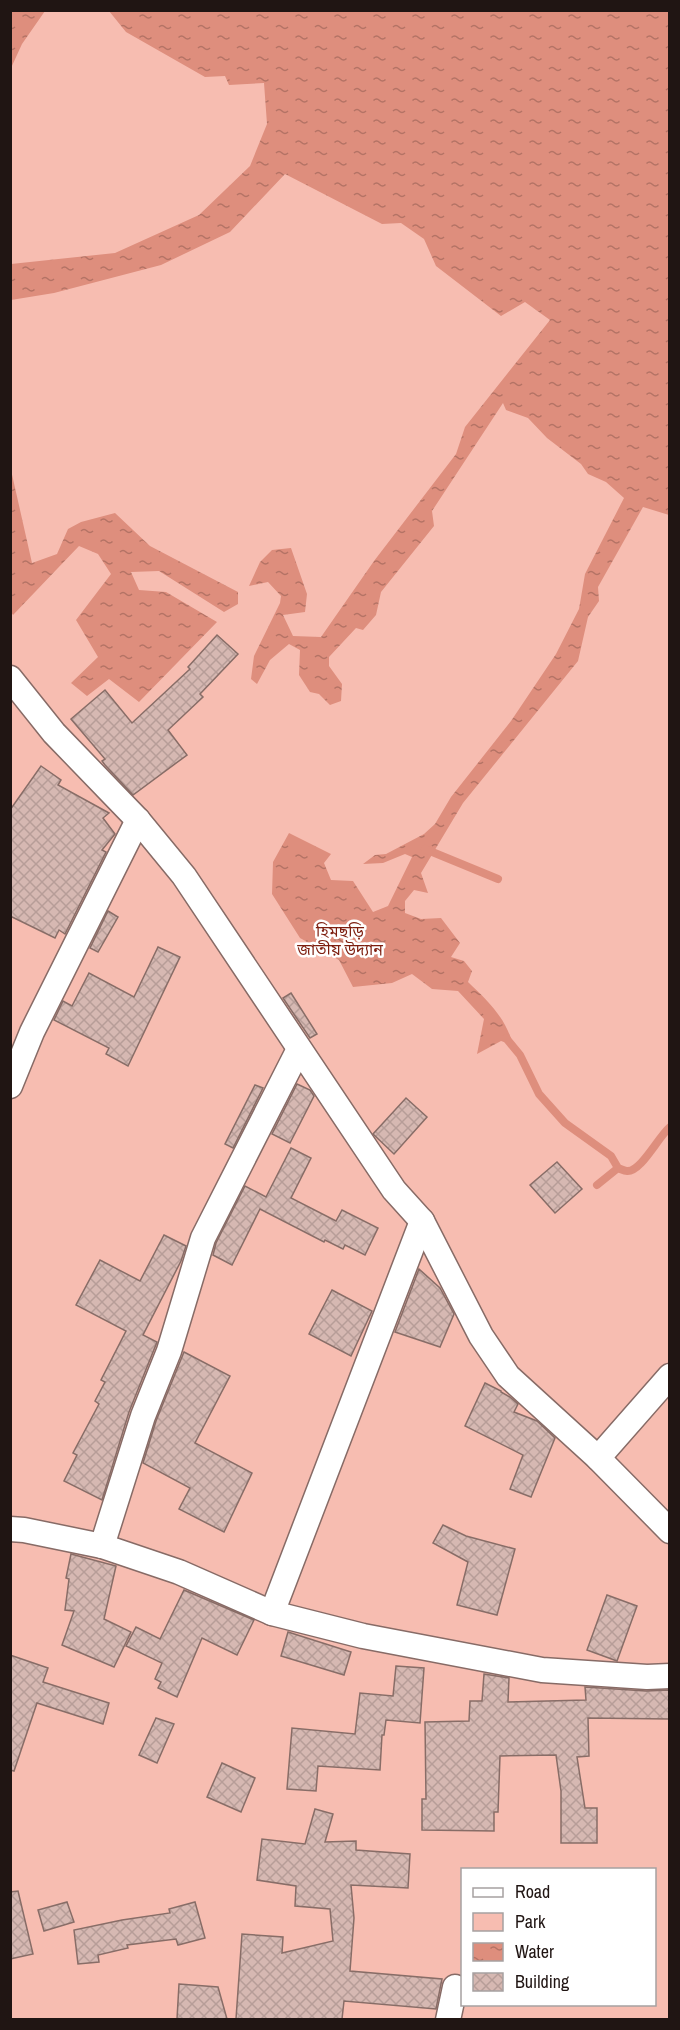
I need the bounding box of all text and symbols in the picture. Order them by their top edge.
park label: হিমছড়ি জাতীয় উদ্যান [296,920,383,960]
legend [461,1868,656,2006]
text: Road [515,1879,550,1904]
text: Park [515,1909,546,1934]
text: Water [515,1939,554,1964]
text: Building [515,1969,570,1994]

